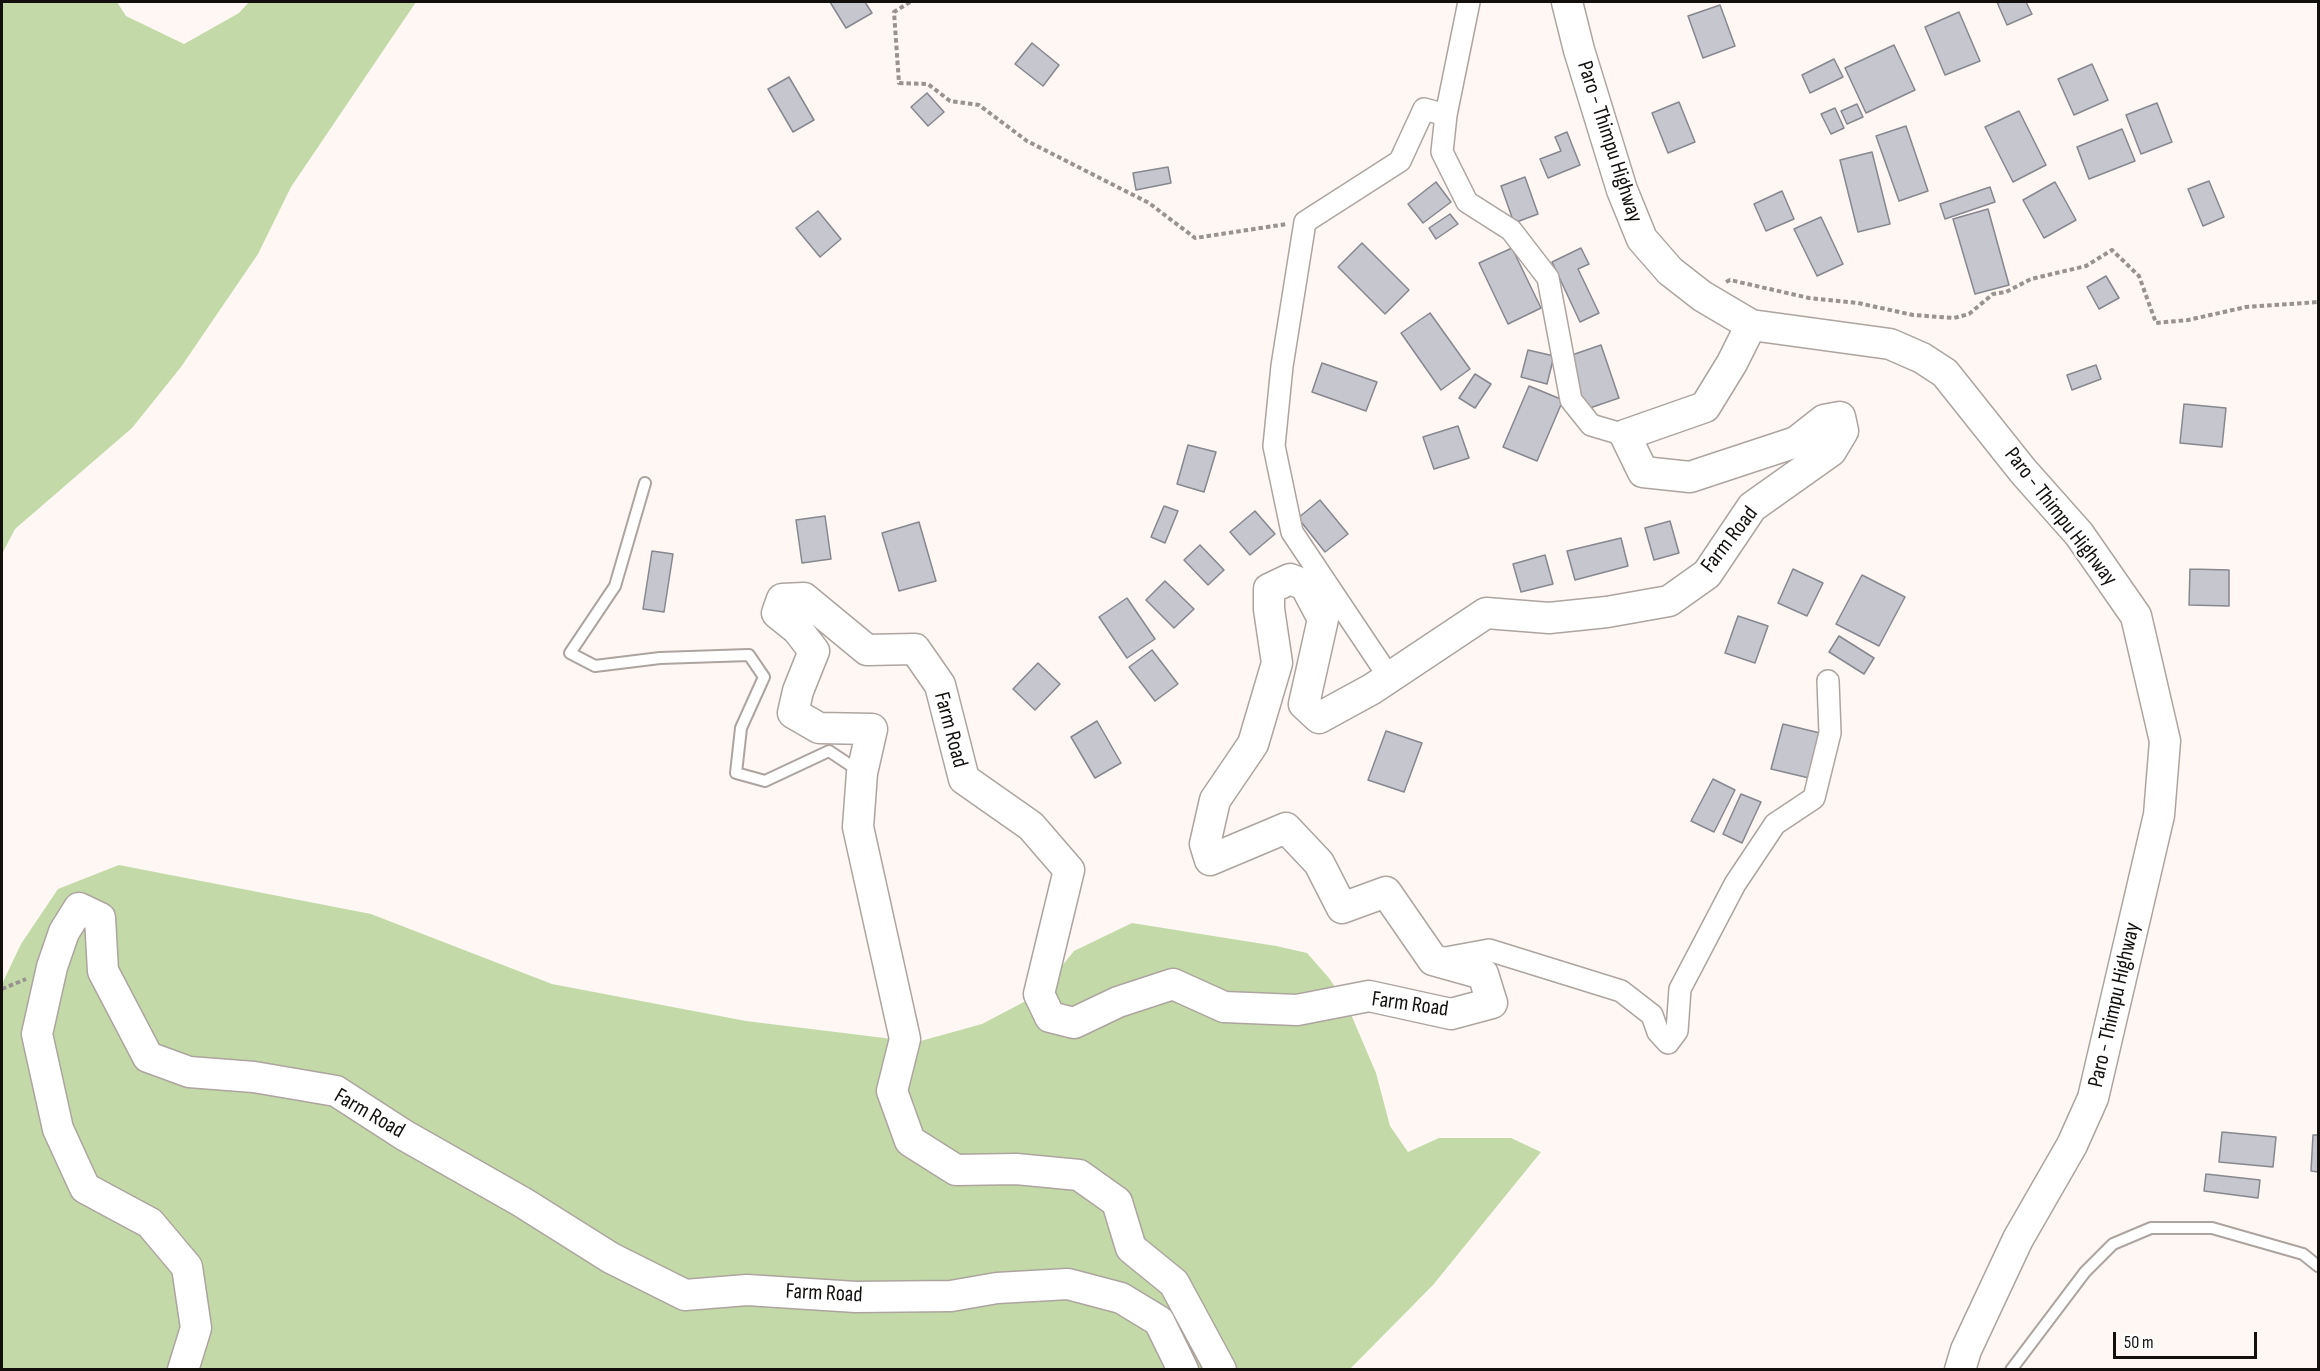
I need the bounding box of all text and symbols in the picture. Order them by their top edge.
street label: Paro - Thimpu Highway [1570,58,1648,226]
street label: Paro - Thimpu Highway [1998,443,2122,591]
street label: Farm Road [1696,502,1764,578]
street label: Farm Road [927,689,973,771]
street label: Paro - Thimpu Highway [2083,920,2147,1090]
street label: Farm Road [1370,987,1450,1023]
street label: Farm Road [329,1083,409,1145]
street label: Farm Road [785,1279,863,1309]
scale bar [2116,1320,2260,1358]
text: 50 m [2124,1332,2154,1353]

